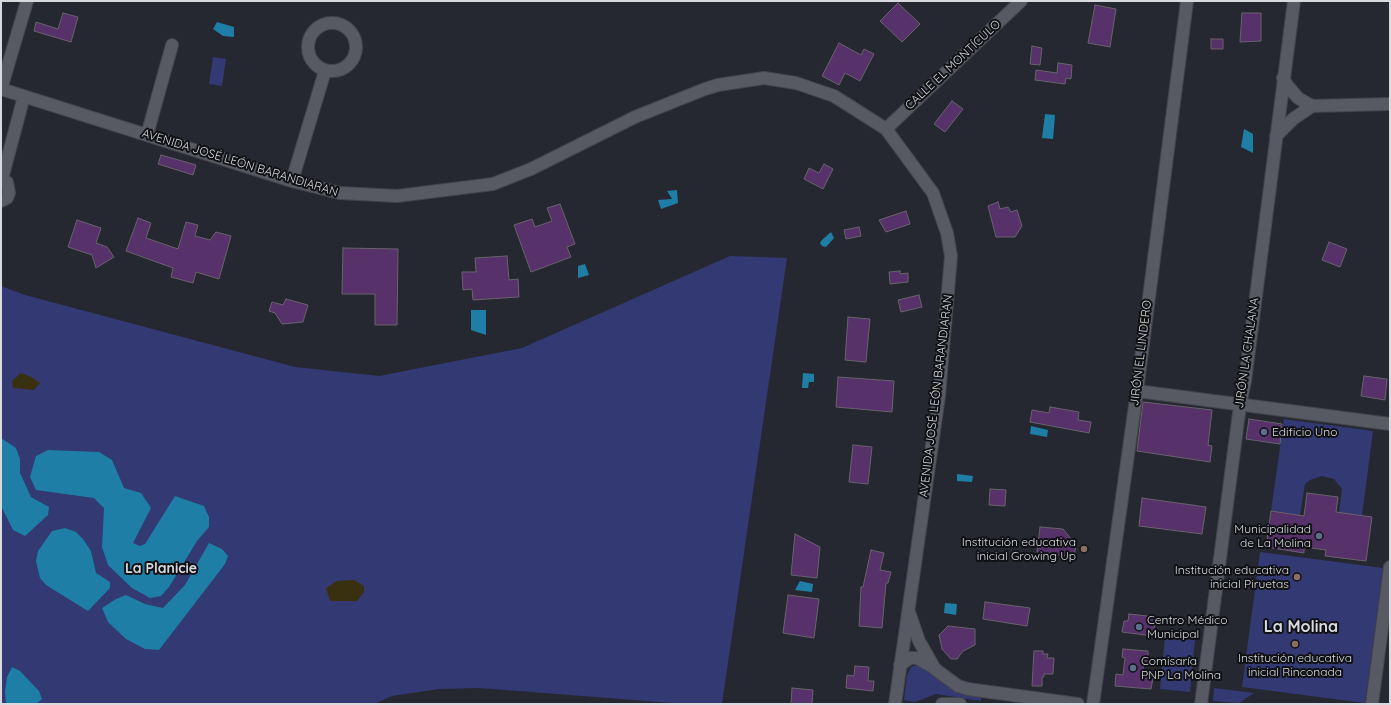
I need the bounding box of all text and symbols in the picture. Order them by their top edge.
street label: CALLE EL MONTÍCULO [902,17,1004,113]
street label: AVENIDA JOSÉ LEÓN BARANDIARAN [140,126,340,200]
street label: AVENIDA JOSÉ LEÓN BARANDIARAN [916,294,956,498]
street label: JIRÓN LA CHALANA [1232,297,1262,409]
street label: JIRÓN EL LINDERO [1127,299,1155,407]
place label: Edificio Uno [1272,425,1338,439]
marker: Edificio Uno [1259,427,1269,437]
place label: Municipalidad de La Molina [1234,522,1311,550]
marker: Municipalidad de La Molina [1314,531,1324,541]
place label: Institución educativa inicial Growing Up [962,535,1076,563]
marker: Institución educativa inicial Growing Up [1079,544,1089,554]
district label: La Planicie [125,561,197,577]
place label: Institución educativa inicial Piruetas [1175,563,1289,591]
marker: Institución educativa inicial Piruetas [1292,572,1302,582]
place label: Centro Médico Municipal [1147,613,1228,641]
district label: La Molina [1264,617,1338,637]
marker: Centro Médico Municipal [1134,622,1144,632]
marker: Institución educativa inicial Rinconada [1290,639,1300,649]
place label: Institución educativa inicial Rinconada [1238,651,1352,679]
place label: Comisaría PNP La Molina [1141,654,1221,682]
marker: Comisaría PNP La Molina [1128,663,1138,673]

